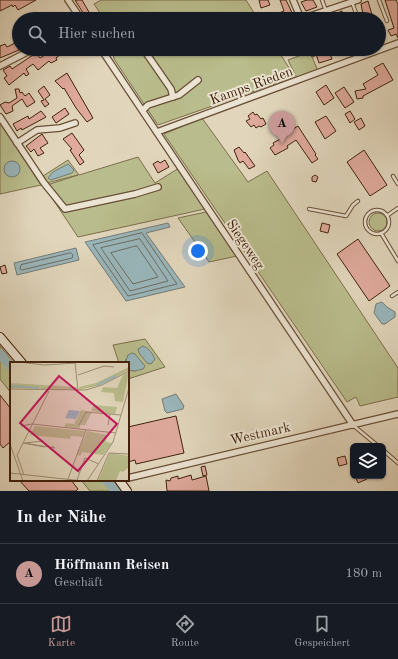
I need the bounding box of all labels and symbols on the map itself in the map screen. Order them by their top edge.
street label: Kamps Rieden [208,64,295,107]
pin: A [269,111,295,144]
street label: Siegeweg [223,217,267,273]
your location [188,241,208,261]
inset map [10,362,129,481]
street label: Westmark [228,420,292,448]

